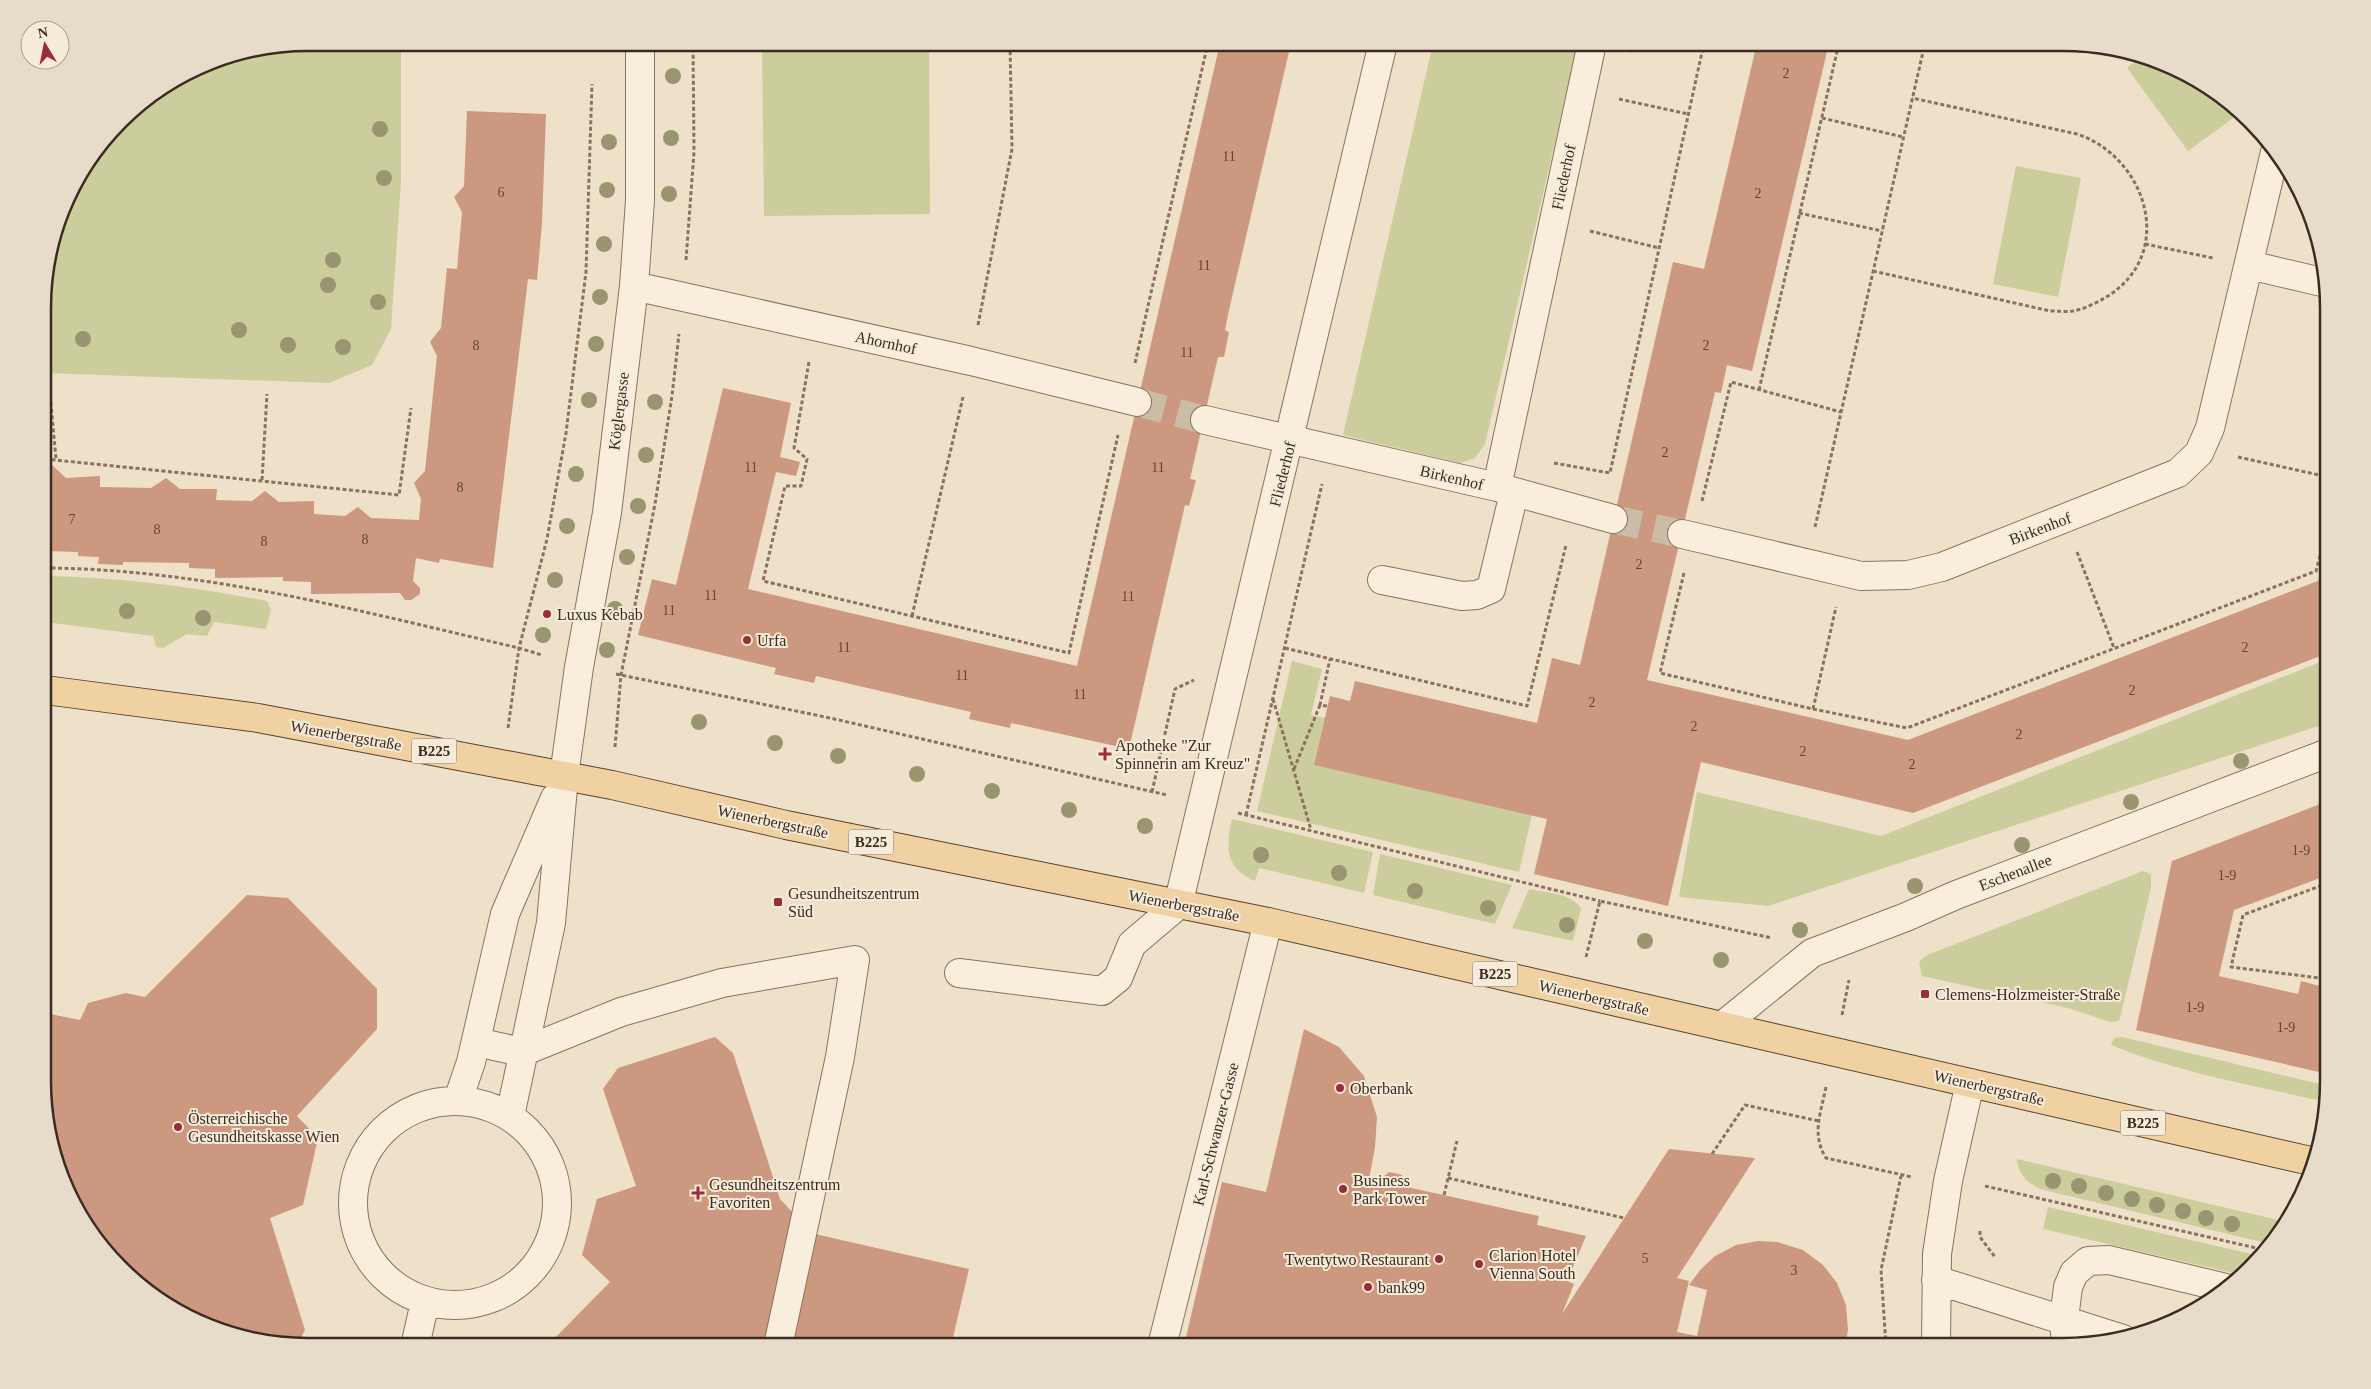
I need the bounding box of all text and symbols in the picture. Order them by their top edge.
north arrow [20,20,70,70]
text: N [37,24,49,41]
house number: 2 [1783,66,1790,81]
street label: Fliederhof [1548,142,1579,211]
house number: 11 [1222,149,1236,164]
house number: 6 [498,185,505,200]
house number: 2 [1755,186,1762,201]
house number: 11 [1197,258,1211,273]
street label: Ahornhof [854,328,919,357]
house number: 8 [473,338,480,353]
house number: 2 [1703,338,1710,353]
house number: 11 [1180,345,1194,360]
street label: Köglergasse [605,371,633,451]
street label: Fliederhof [1266,439,1299,509]
house number: 2 [1662,445,1669,460]
house number: 11 [744,460,758,475]
house number: 11 [1151,460,1165,475]
street label: Birkenhof [1418,462,1486,493]
house number: 8 [457,480,464,495]
street label: Birkenhof [2007,509,2074,548]
house number: 7 [69,512,76,527]
house number: 8 [154,522,161,537]
house number: 8 [362,532,369,547]
house number: 8 [261,534,268,549]
house number: 2 [1636,557,1643,572]
house number: 11 [704,588,718,603]
house number: 11 [1121,589,1135,604]
house number: 11 [662,603,676,618]
place label: Luxus Kebab [557,606,643,623]
marker: Luxus Kebab [541,608,553,620]
place label: Urfa [757,632,786,649]
marker: Urfa [741,634,753,646]
house number: 11 [837,640,851,655]
house number: 2 [2242,640,2249,655]
house number: 11 [955,668,969,683]
house number: 2 [2129,683,2136,698]
house number: 11 [1073,687,1087,702]
house number: 2 [1589,695,1596,710]
street label: Wienerbergstraße [289,717,403,755]
house number: 2 [1691,719,1698,734]
house number: 2 [2016,727,2023,742]
place label: Apotheke "Zur Spinnerin am Kreuz" [1115,737,1250,773]
road number: B225 [412,738,456,764]
house number: 2 [1800,744,1807,759]
marker: Apotheke "Zur Spinnerin am Kreuz" [1099,748,1111,760]
house number: 2 [1909,757,1916,772]
street label: Wienerbergstraße [716,801,830,843]
road number: B225 [848,830,894,854]
house number: 1-9 [2292,843,2310,858]
street label: Eschenallee [1976,851,2054,894]
house number: 1-9 [2218,868,2236,883]
place label: Gesundheitszentrum Süd [788,885,920,920]
street label: Wienerbergstraße [1127,886,1241,926]
marker: Gesundheitszentrum Süd [772,896,784,908]
road number: B225 [1472,962,1518,986]
street label: Wienerbergstraße [1537,977,1651,1019]
place label: Clemens-Holzmeister-Straße [1935,986,2120,1003]
marker: Clemens-Holzmeister-Straße [1919,988,1931,1000]
house number: 1-9 [2186,1000,2204,1015]
house number: 1-9 [2277,1020,2295,1035]
street label: Karl-Schwanzer-Gasse [1189,1061,1242,1208]
street label: Wienerbergstraße [1932,1067,2046,1109]
place label: Oberbank [1350,1080,1413,1097]
marker: Oberbank [1334,1082,1346,1094]
place label: Österreichische Gesundheitskasse Wien [188,1110,339,1145]
road number: B225 [2120,1110,2166,1136]
marker: Österreichische Gesundheitskasse Wien [172,1121,184,1133]
place label: Business Park Tower [1353,1172,1427,1207]
place label: Gesundheitszentrum Favoriten [709,1176,841,1211]
marker: Business Park Tower [1337,1183,1349,1195]
marker: Gesundheitszentrum Favoriten [691,1186,705,1200]
place label: Clarion Hotel Vienna South [1489,1247,1577,1282]
place label: Twentytwo Restaurant [1285,1251,1430,1269]
house number: 5 [1642,1251,1649,1266]
marker: Twentytwo Restaurant [1433,1253,1445,1265]
marker: Clarion Hotel Vienna South [1473,1258,1485,1270]
house number: 3 [1791,1263,1798,1278]
place label: bank99 [1378,1279,1425,1296]
marker: bank99 [1362,1281,1374,1293]

